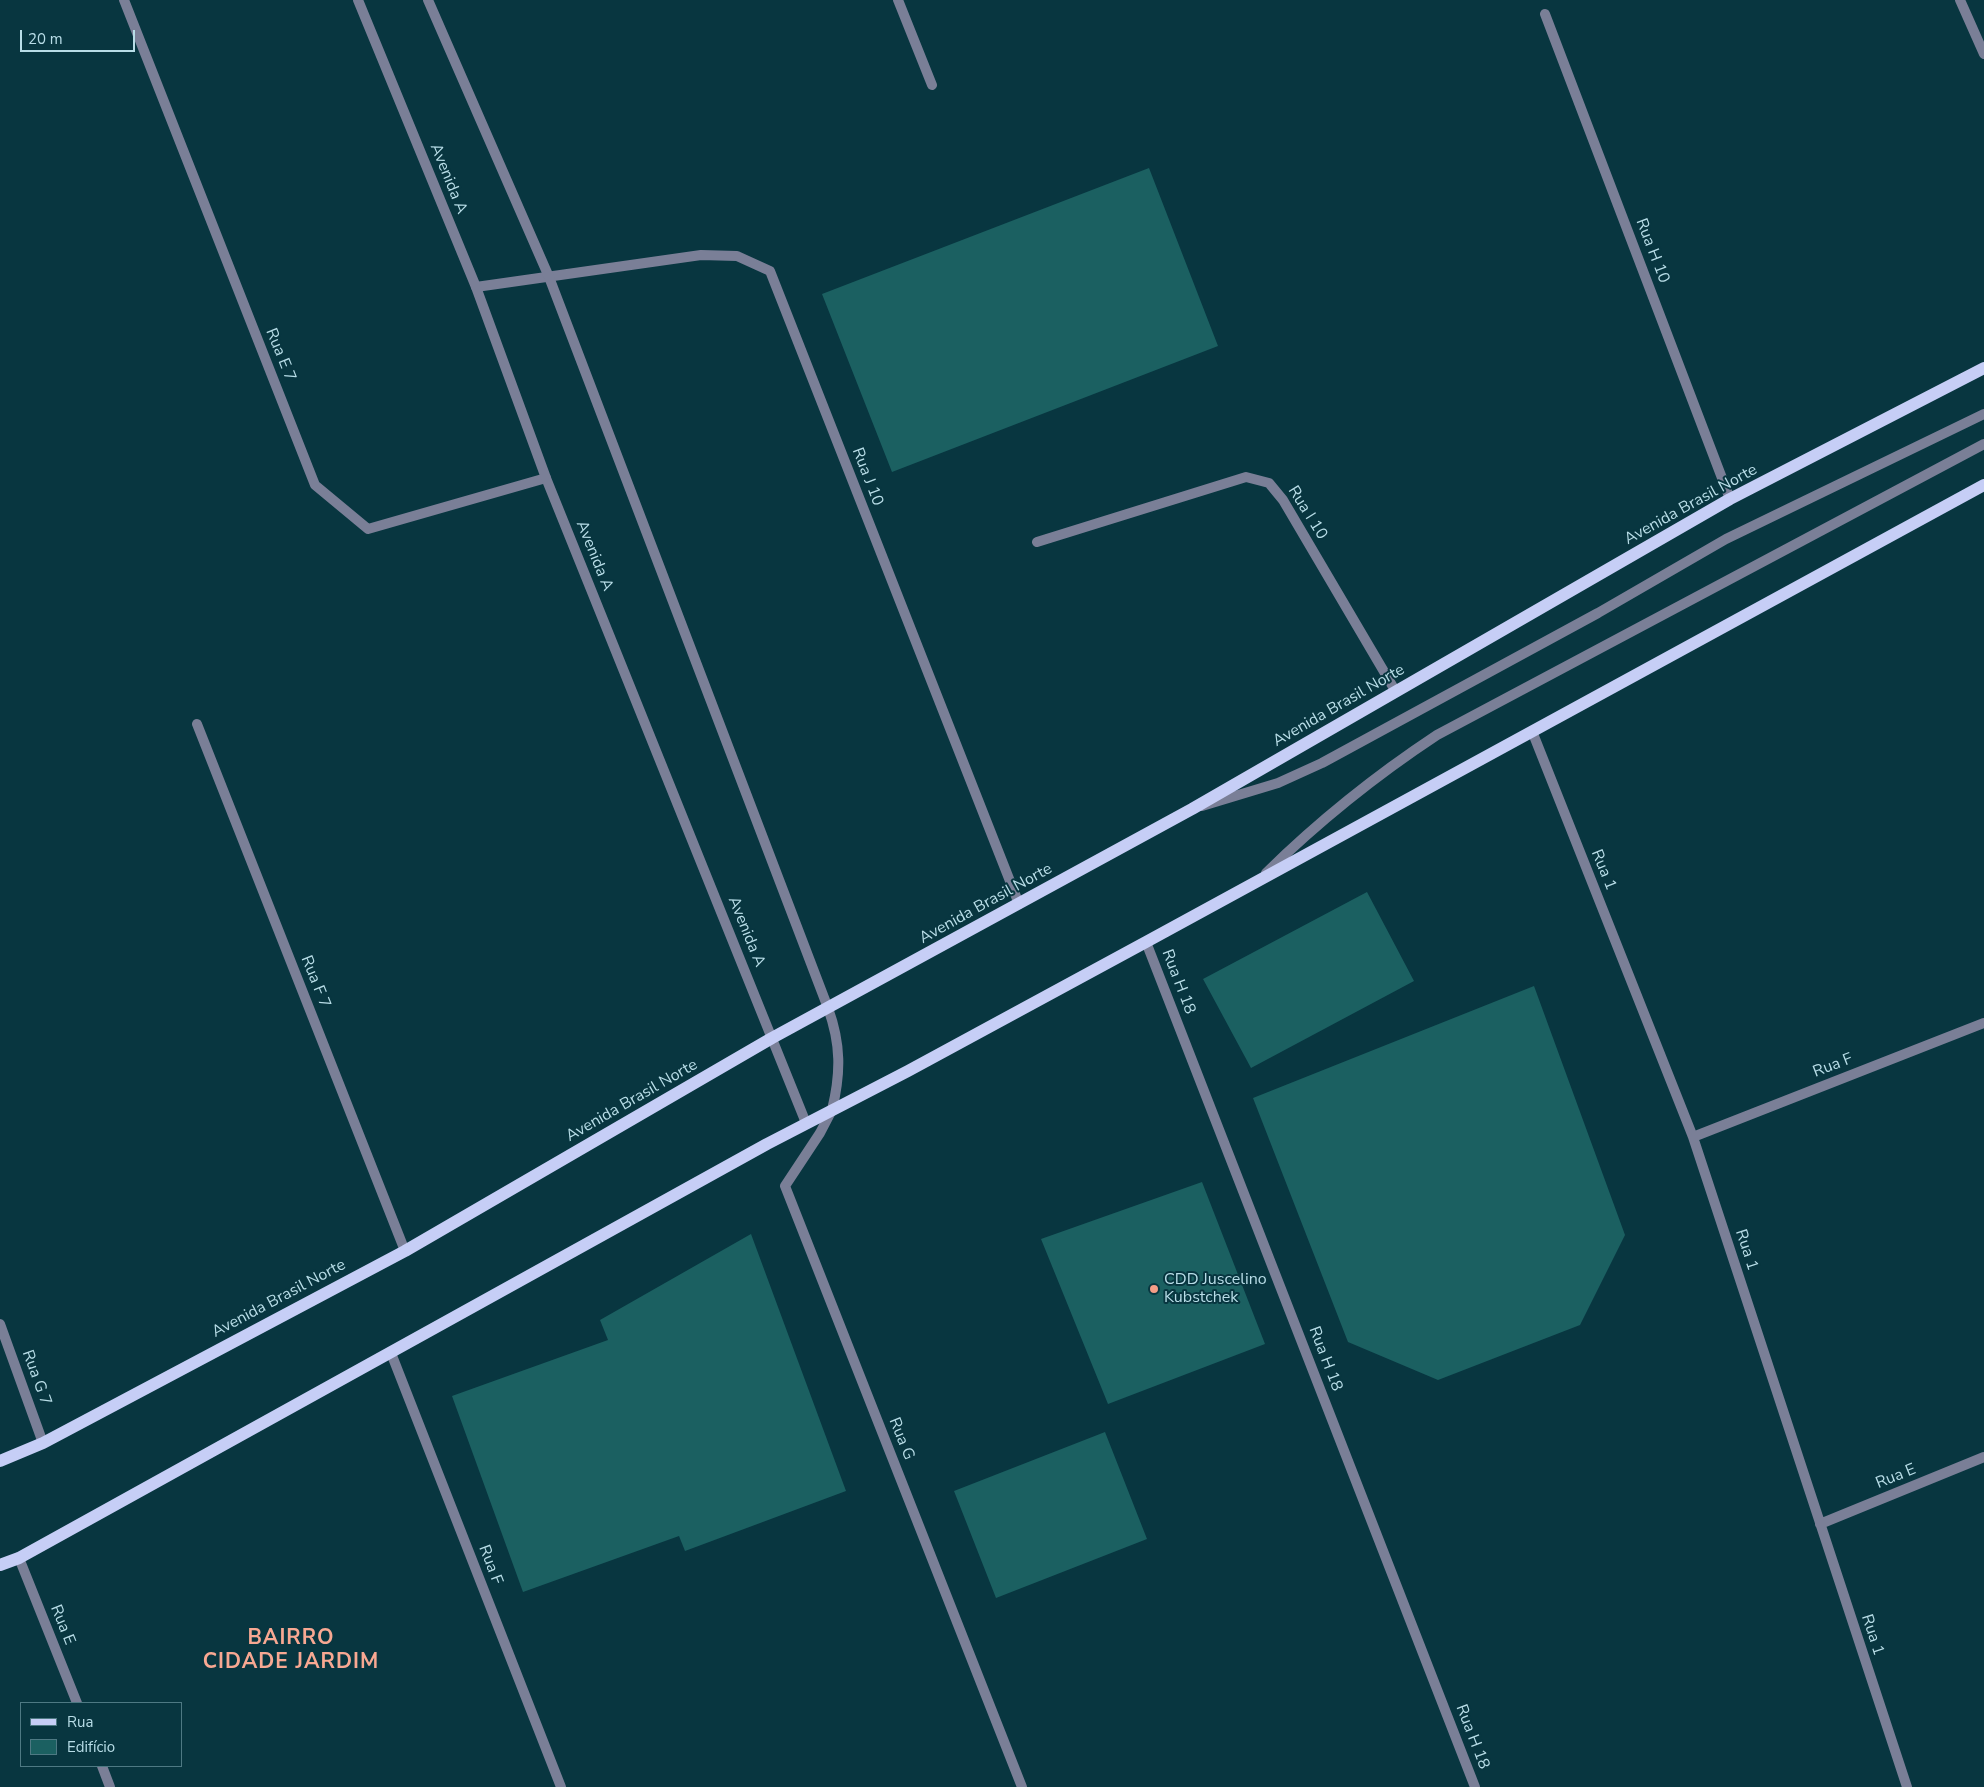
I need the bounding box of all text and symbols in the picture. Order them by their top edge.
scale bar [22,20,138,52]
text: 20 m [28,29,63,49]
street label: Avenida A [425,141,471,217]
street label: Rua H 10 [1631,216,1673,286]
street label: Rua E 7 [261,326,299,384]
street label: Rua J 10 [847,445,887,509]
street label: Avenida Brasil Norte [1621,461,1761,549]
street label: Rua I 10 [1283,483,1331,543]
street label: Avenida A [571,518,617,594]
street label: Avenida Brasil Norte [1270,661,1408,751]
street label: Rua 1 [1586,847,1620,893]
street label: Avenida Brasil Norte [916,860,1056,948]
street label: Avenida A [723,894,769,970]
street label: Rua H 18 [1157,947,1199,1017]
street label: Rua F 7 [296,953,334,1011]
street label: Rua F [1810,1050,1856,1082]
street label: Avenida Brasil Norte [563,1056,701,1146]
street label: Rua 1 [1730,1227,1762,1273]
street label: Avenida Brasil Norte [209,1256,349,1342]
place label: CDD Juscelino Kubstchek [1164,1270,1267,1308]
marker: CDD Juscelino Kubstchek [1148,1283,1160,1295]
street label: Rua H 18 [1304,1324,1346,1394]
street label: Rua G 7 [17,1348,55,1408]
street label: Rua G [884,1415,918,1463]
street label: Rua E [1873,1460,1919,1494]
street label: Rua F [474,1542,506,1588]
street label: Rua E [45,1602,79,1648]
street label: Rua 1 [1856,1612,1888,1658]
district label: BAIRRO CIDADE JARDIM [201,1626,381,1676]
legend [20,1702,182,1767]
street label: Rua H 18 [1451,1702,1493,1772]
text: Rua [67,1712,93,1732]
text: Edifício [67,1737,115,1757]

